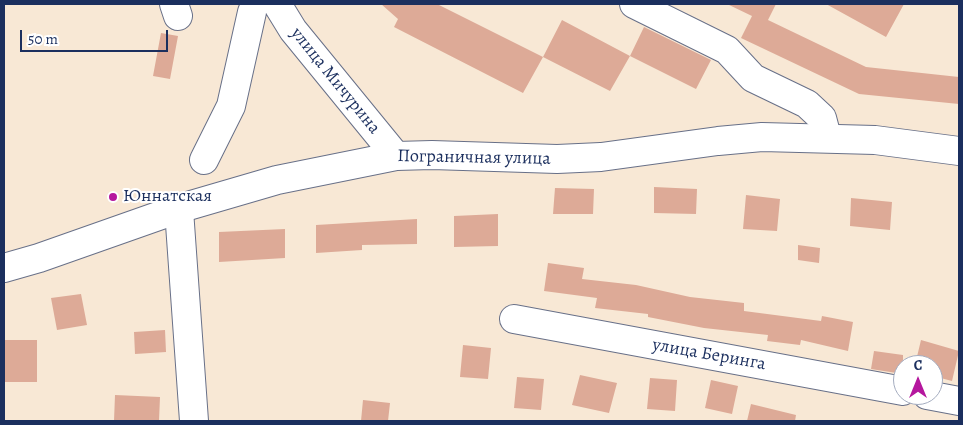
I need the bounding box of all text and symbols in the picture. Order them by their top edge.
scale bar [22,20,170,52]
street label: улица Мичурина [285,23,385,139]
text: 50 m [28,29,58,49]
street label: Пограничная улица [397,146,551,170]
place label: Юннатская [123,186,212,208]
marker: Юннатская [107,191,119,203]
street label: улица Беринга [651,334,767,376]
north arrow [893,355,943,405]
text: С [914,356,922,375]

